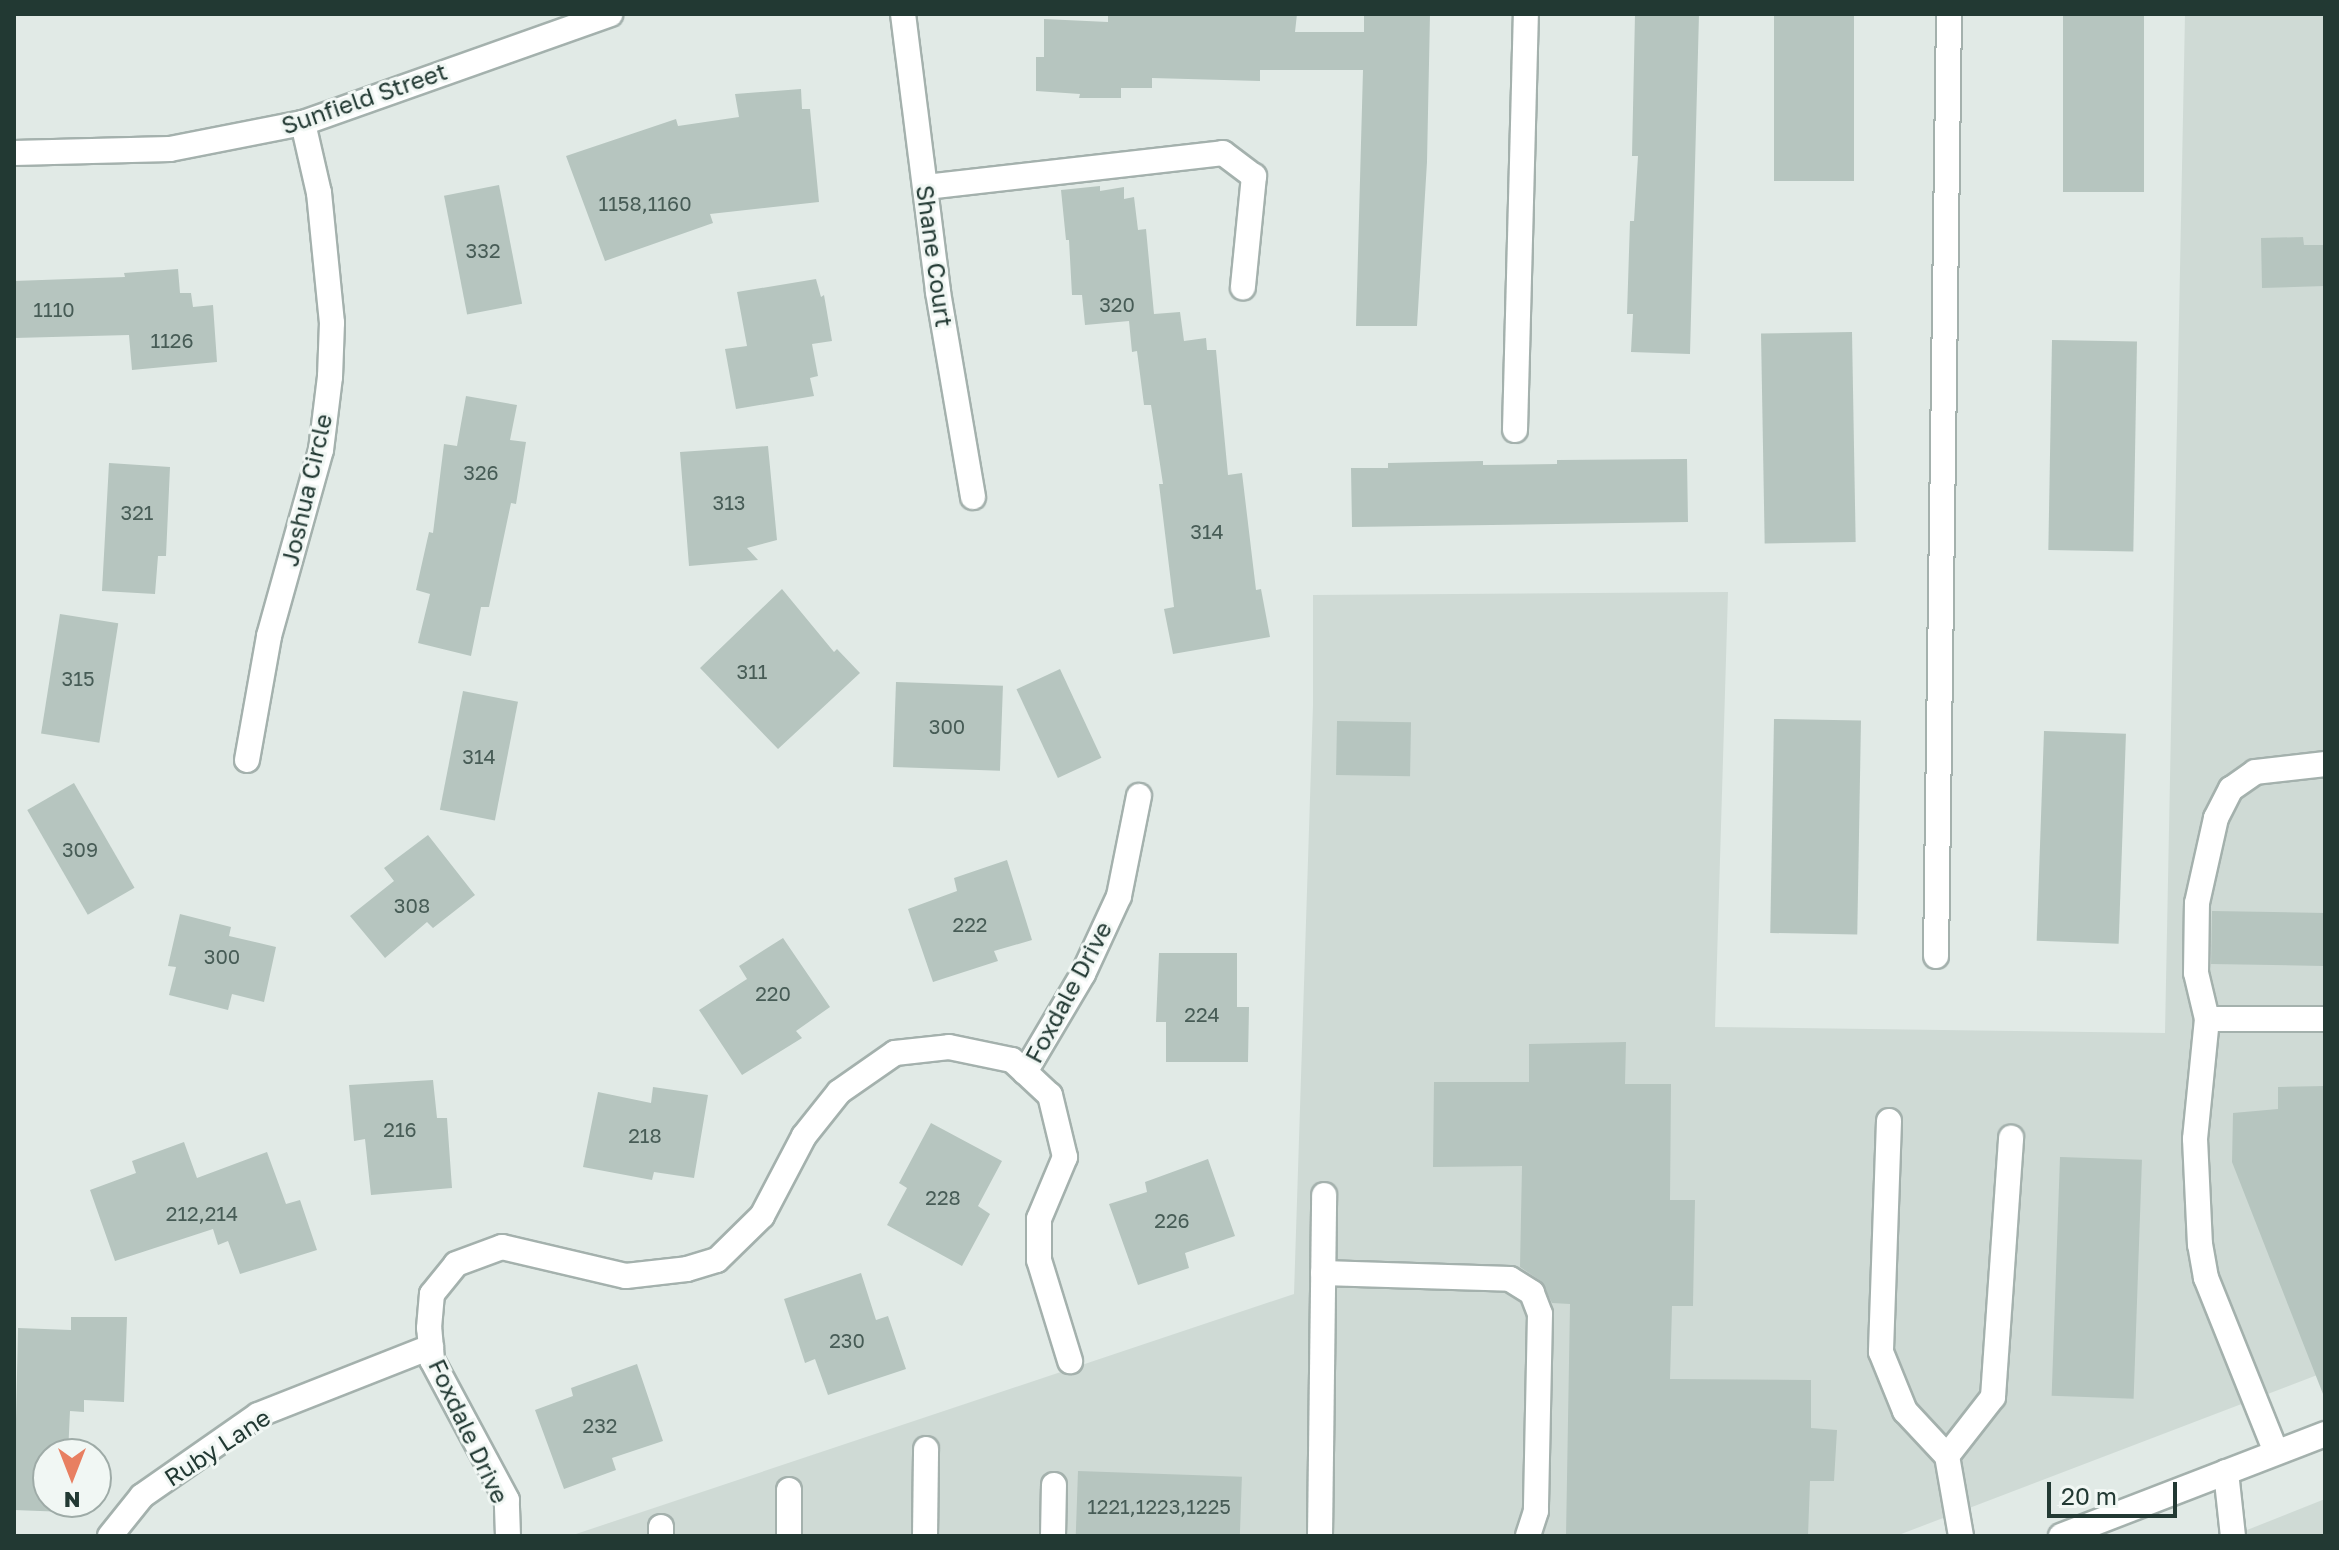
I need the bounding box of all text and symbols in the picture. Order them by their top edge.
street label: Sunfield Street [278,56,450,140]
street label: Shane Court [911,183,959,329]
house number: 1158,1160 [598,191,692,215]
house number: 332 [466,238,500,262]
house number: 320 [1099,292,1135,316]
house number: 1110 [33,297,75,321]
house number: 1126 [150,328,194,352]
street label: Joshua Circle [274,411,338,569]
house number: 326 [463,460,499,484]
house number: 313 [712,490,746,514]
house number: 321 [121,500,153,524]
house number: 314 [1190,519,1224,543]
house number: 311 [736,659,768,683]
house number: 315 [62,666,94,690]
house number: 300 [929,714,965,738]
house number: 314 [462,744,496,768]
house number: 309 [62,837,98,861]
house number: 308 [394,893,430,917]
house number: 222 [953,912,987,936]
street label: Foxdale Drive [1019,916,1117,1068]
house number: 300 [204,944,240,968]
house number: 220 [755,981,791,1005]
house number: 224 [1184,1002,1220,1026]
house number: 216 [383,1117,417,1141]
house number: 218 [628,1123,662,1147]
house number: 228 [925,1185,961,1209]
house number: 212,214 [166,1201,238,1225]
house number: 226 [1154,1208,1190,1232]
house number: 230 [829,1328,865,1352]
street label: Foxdale Drive [423,1354,515,1508]
street label: Ruby Lane [159,1402,275,1492]
house number: 232 [583,1413,617,1437]
north arrow [32,1438,112,1518]
scale bar [2051,1466,2181,1516]
text: 20 m [2061,1481,2117,1510]
text: N [64,1487,80,1514]
house number: 1221,1223,1225 [1087,1494,1231,1518]

